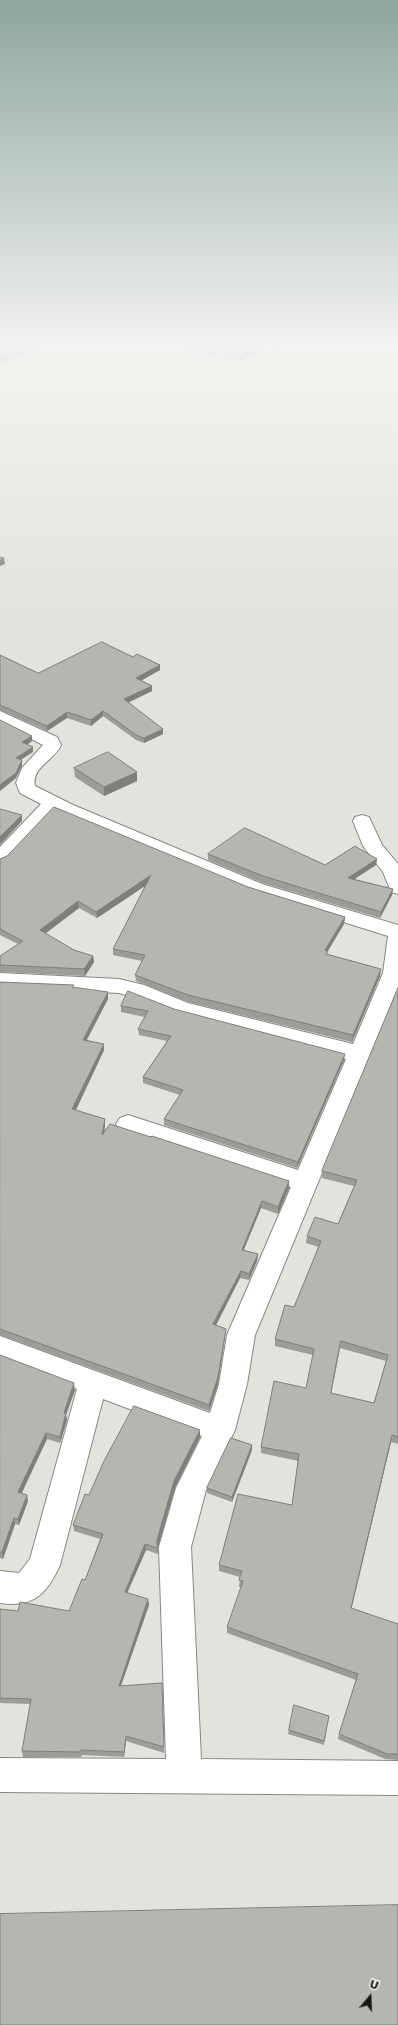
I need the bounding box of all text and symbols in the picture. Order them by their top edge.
north arrow [350,1977,390,2017]
text: U [368,1978,380,1993]

